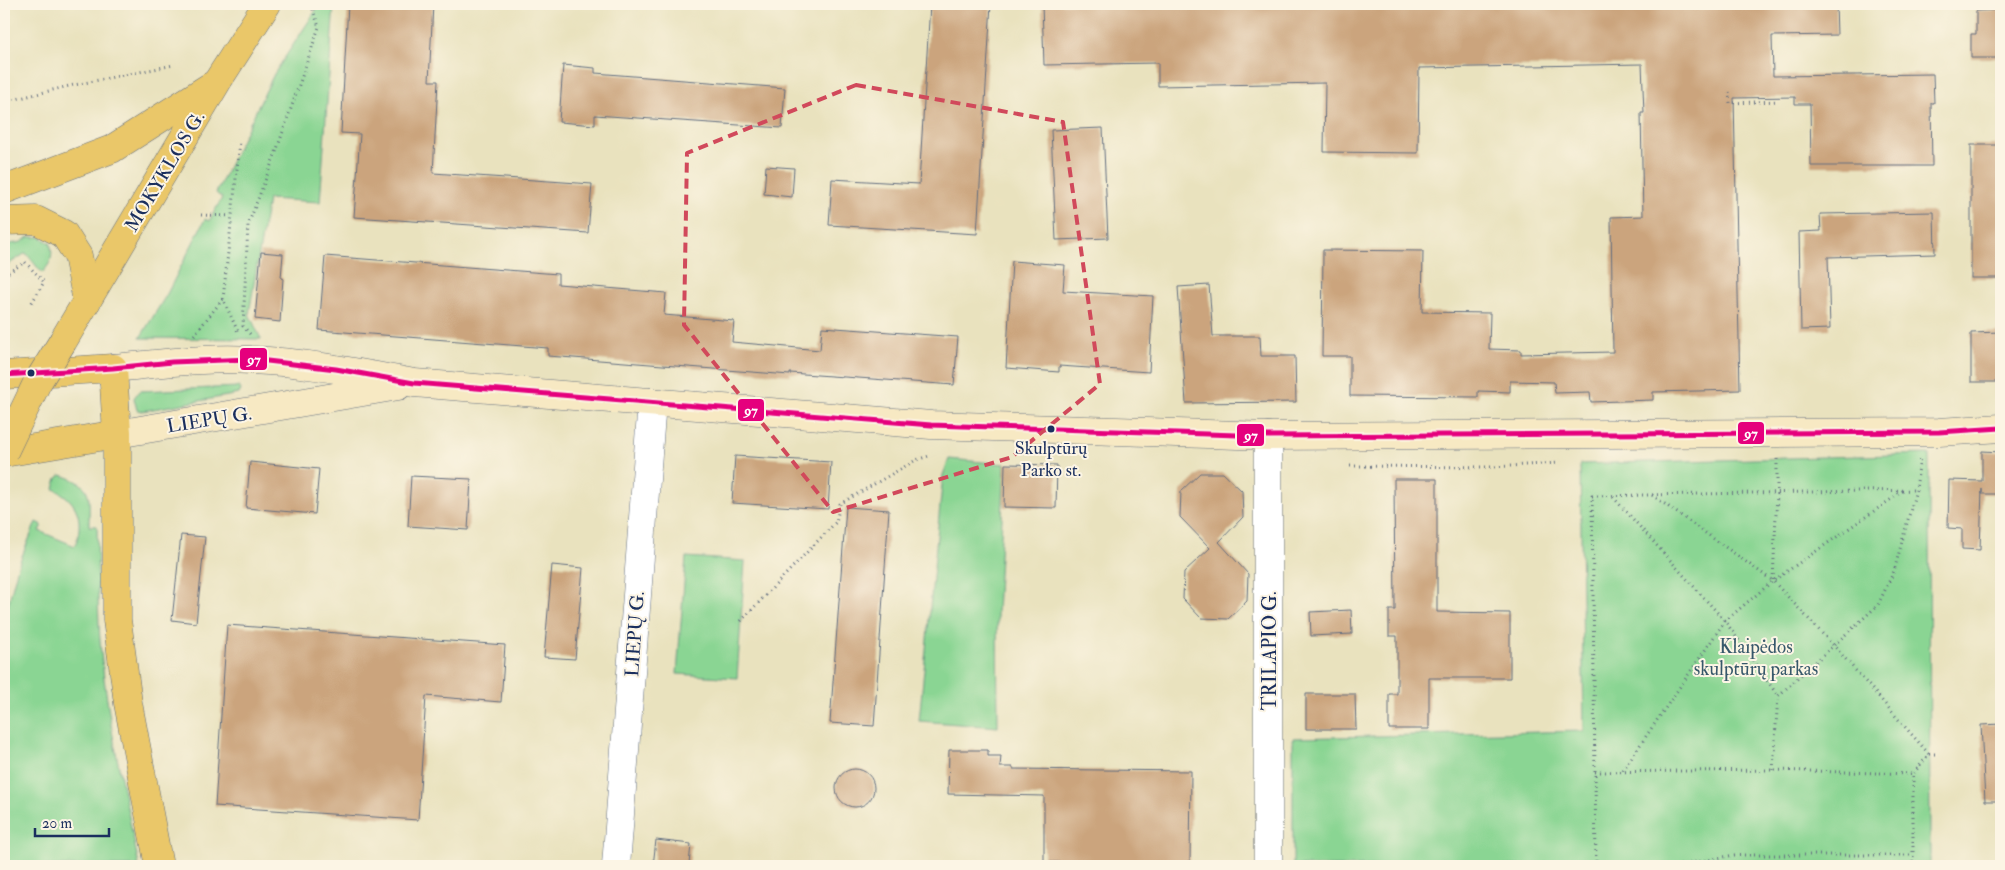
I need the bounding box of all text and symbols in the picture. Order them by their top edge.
street label: MOKYKLOS G. [119,107,210,236]
line badge: 97 [239,347,268,371]
text: 97 [245,351,261,368]
unlabelled marker [26,368,36,378]
line badge: 97 [737,398,765,422]
street label: LIEPŲ G. [165,401,253,439]
text: 97 [742,402,758,419]
line badge: 97 [1737,421,1765,445]
line badge: 97 [1236,423,1265,447]
marker: Skulptūrų Parko st. [1046,424,1056,434]
text: 97 [1742,425,1758,442]
text: 97 [1242,427,1258,444]
place label: Skulptūrų Parko st. [1015,437,1087,482]
street label: LIEPŲ G. [620,591,650,678]
street label: TRILAPIO G. [1258,591,1282,711]
park label: Klaipėdos skulptūrų parkas [1694,635,1818,682]
scale bar [35,805,109,837]
text: 20 m [42,814,72,833]

